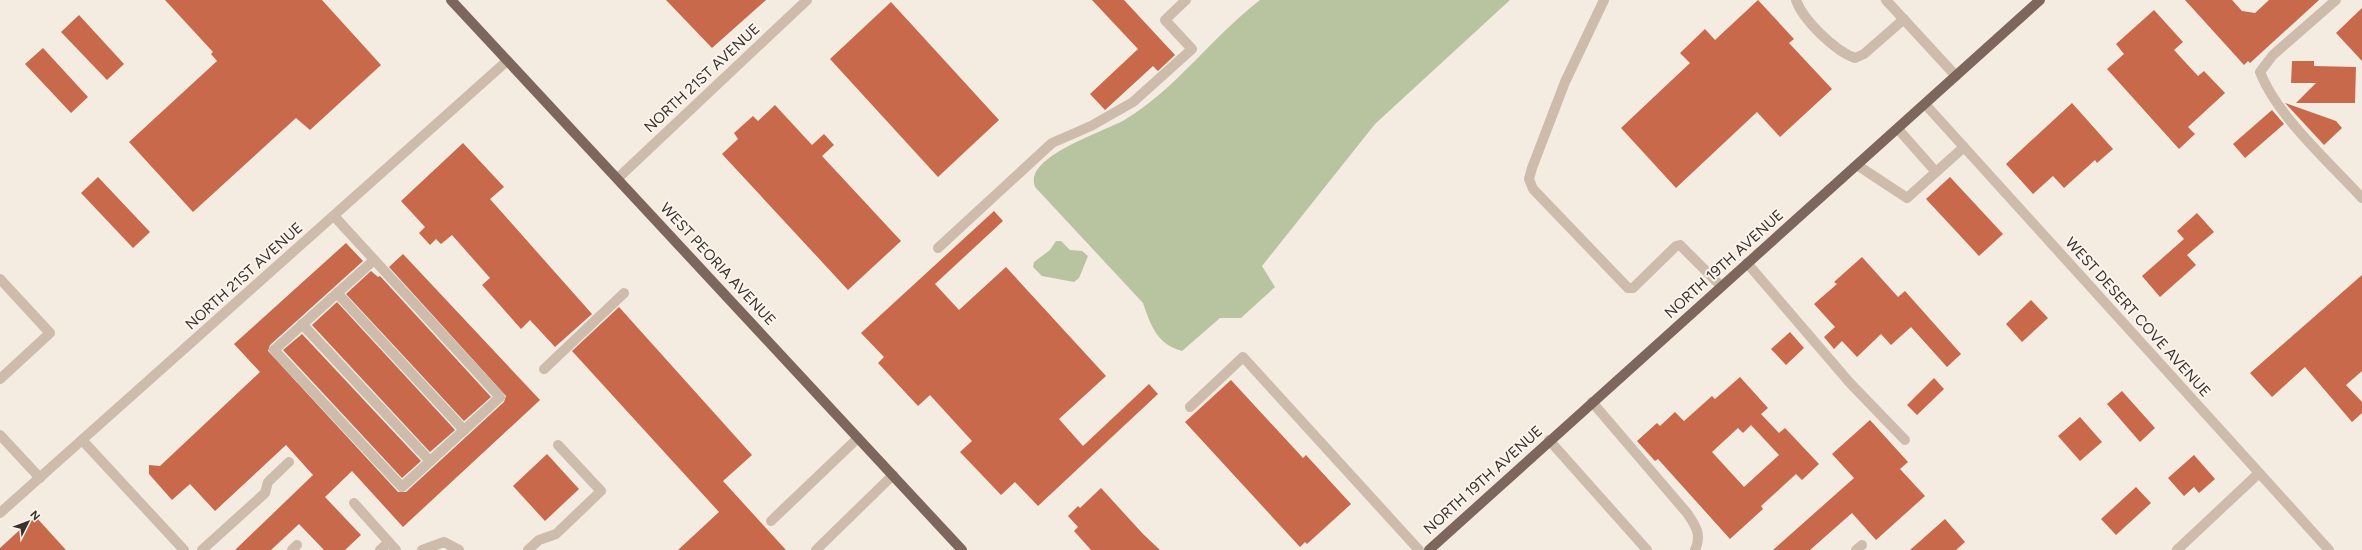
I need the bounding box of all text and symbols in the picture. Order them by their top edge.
street label: NORTH 21ST AVENUE [640,20,764,136]
street label: WEST PEORIA AVENUE [657,199,779,329]
street label: NORTH 19TH AVENUE [1661,206,1787,322]
street label: NORTH 21ST AVENUE [182,219,306,333]
street label: WEST DESERT COVE AVENUE [2062,234,2214,400]
street label: NORTH 19TH AVENUE [1420,422,1546,538]
north arrow [8,502,48,542]
text: N [27,508,43,523]

